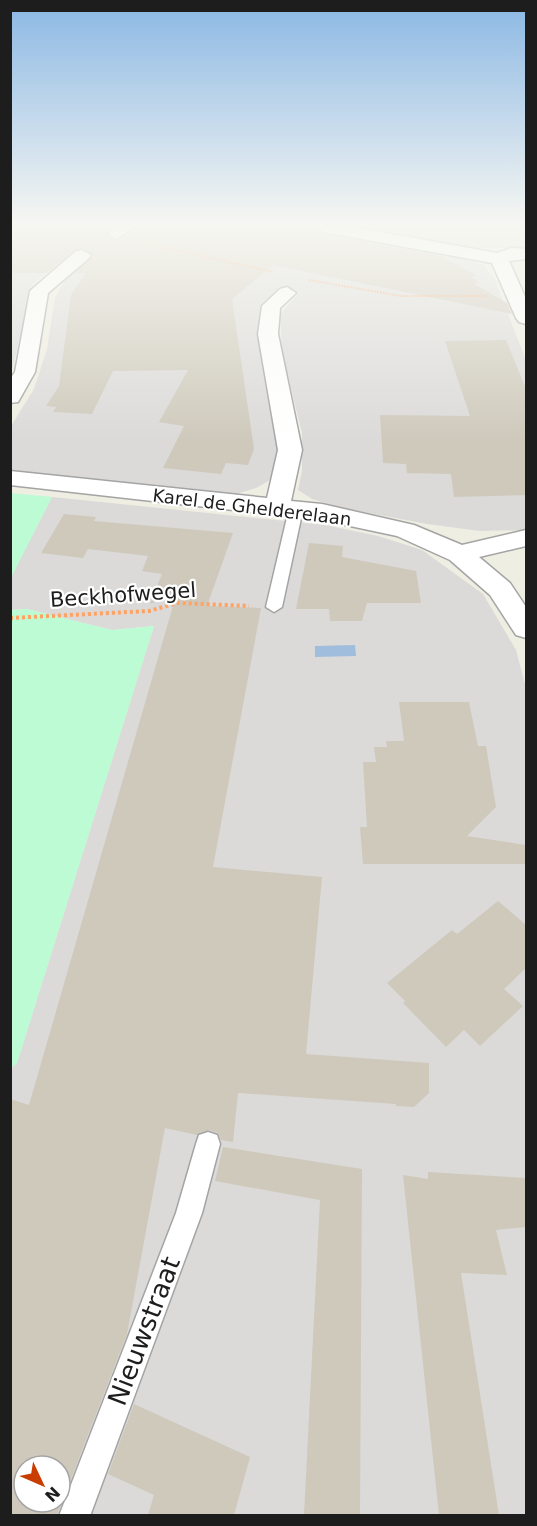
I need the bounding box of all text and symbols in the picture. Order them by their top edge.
street label: Karel de Ghelderelaan [151,484,353,530]
street label: Beckhofwegel [49,578,197,612]
street label: Nieuwstraat [102,1252,186,1410]
north arrow [12,1454,72,1514]
text: N [41,1483,64,1505]

